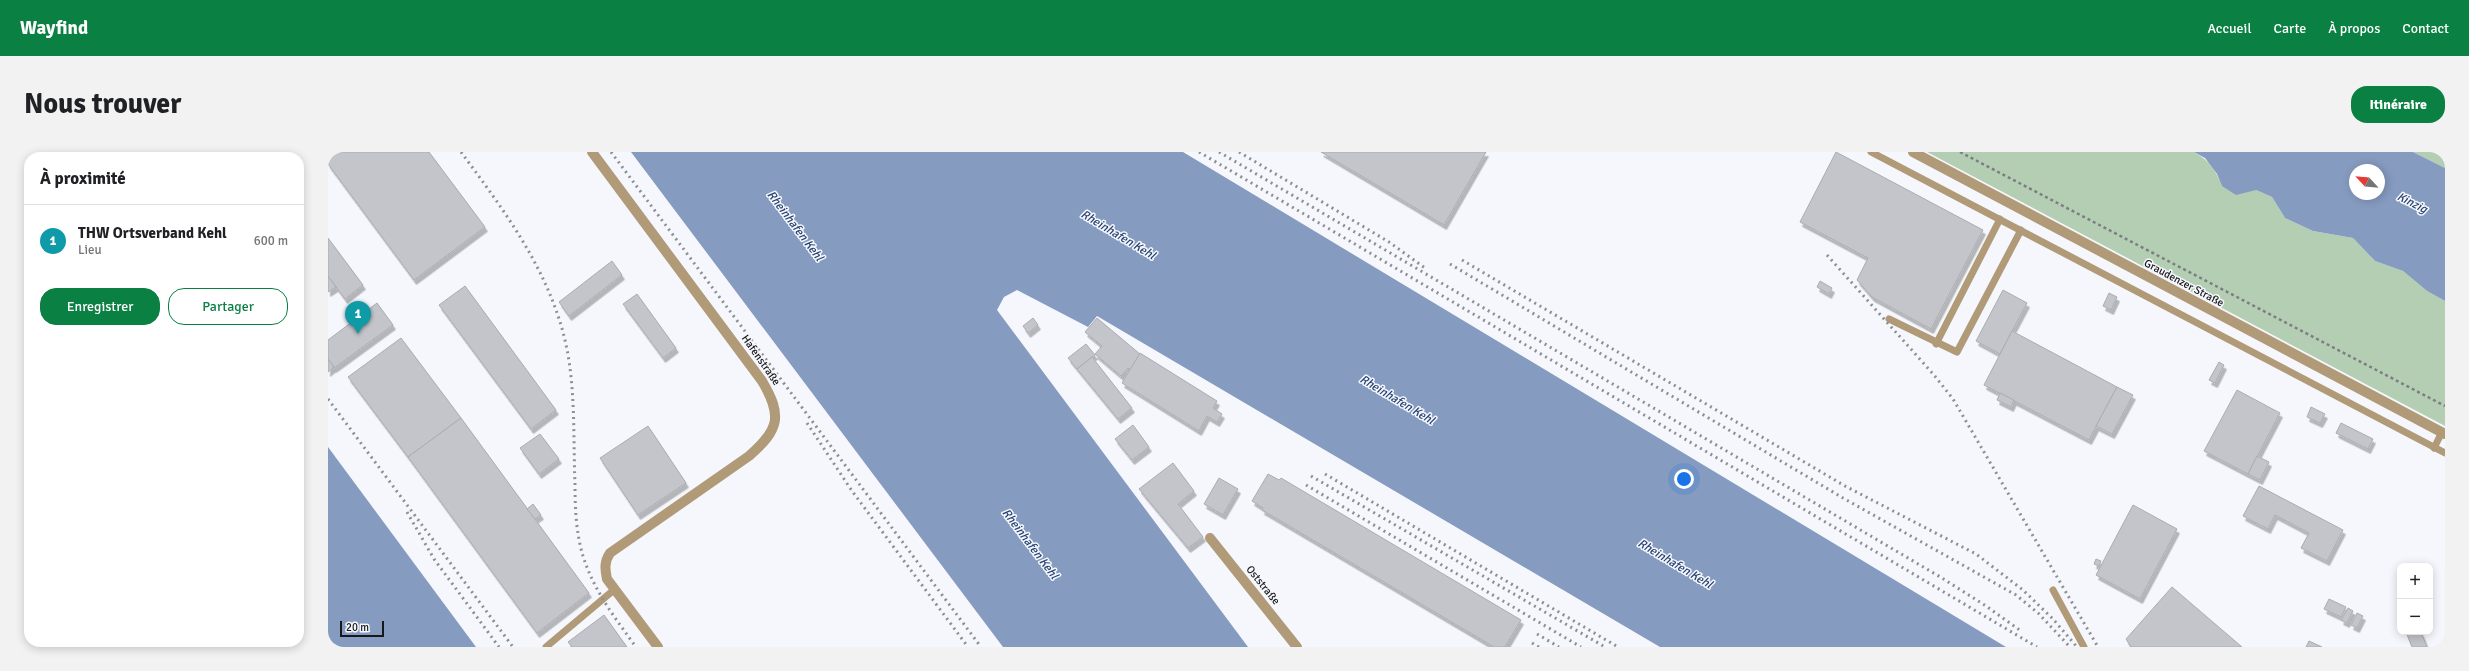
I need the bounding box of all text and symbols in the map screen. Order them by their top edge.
text: Wayfind [20,16,88,40]
text: Accueil [2207,20,2252,37]
text: Carte [2274,20,2306,37]
text: À propos [2328,20,2380,37]
text: Contact [2402,20,2449,37]
button: Itinéraire [2351,86,2445,123]
text: Nous trouver [24,87,181,121]
north arrow [2349,164,2385,200]
text: À proximité [40,168,126,189]
water label: Rheinhafen Kehl [764,188,827,265]
water label: Kinzig [2394,189,2431,218]
water label: Rheinhafen Kehl [1078,207,1159,264]
text: THW Ortsverband Kehl [78,224,227,242]
text: 1 [49,233,57,249]
text: 600 m [254,233,288,249]
text: Lieu [78,242,102,258]
street label: Graudenzer Straße [2142,256,2226,310]
button: Enregistrer [40,288,160,325]
button: Partager [168,288,288,325]
pin: 1 [345,301,371,334]
street label: Hafenstraße [739,332,783,388]
water label: Rheinhafen Kehl [1357,372,1438,429]
your location [1674,469,1694,489]
water label: Rheinhafen Kehl [999,506,1062,583]
water label: Rheinhafen Kehl [1635,536,1716,593]
street label: Oststraße [1243,563,1283,607]
map controls [2397,563,2433,635]
button: + [2397,563,2433,599]
button: − [2397,599,2433,635]
scale bar [340,619,384,638]
text: 20 m [346,621,369,634]

